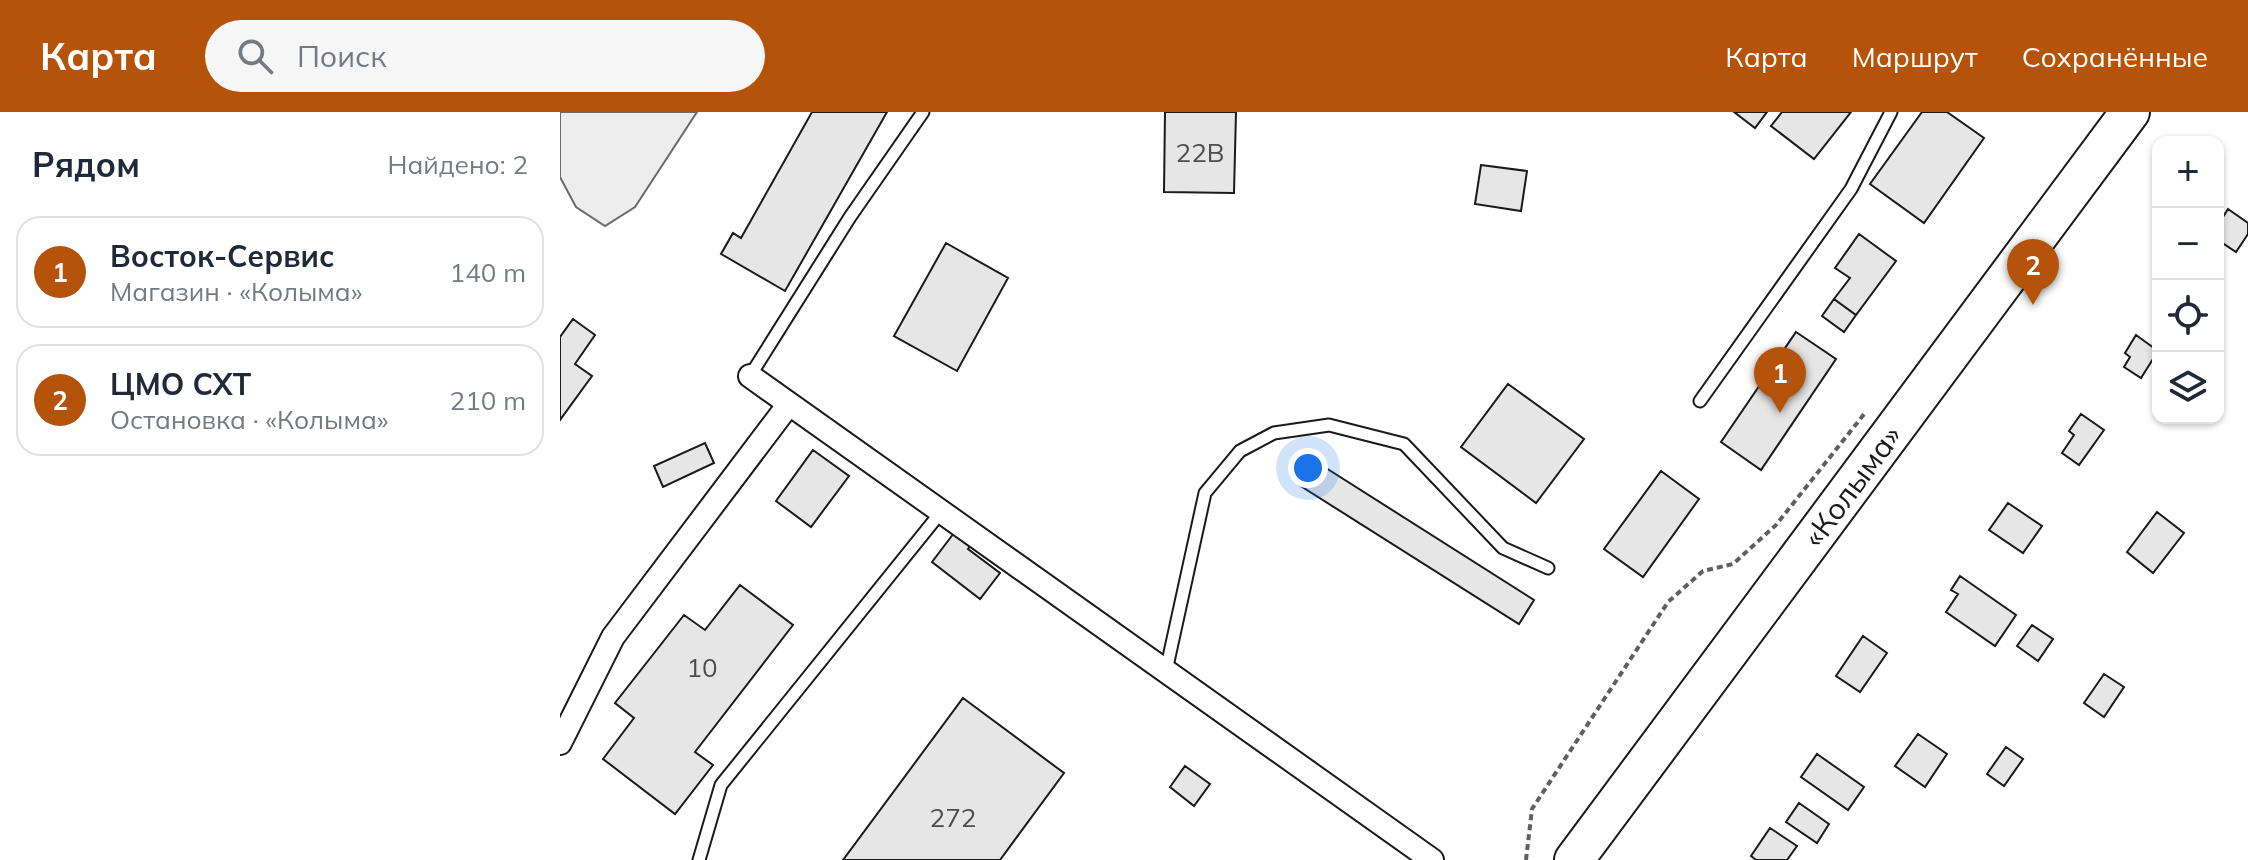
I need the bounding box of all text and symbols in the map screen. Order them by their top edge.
search box [205,20,765,92]
text: Карта [40,32,157,80]
icon: search [233,34,277,78]
text: Поиск [297,37,386,75]
text: Карта [1725,39,1808,74]
text: Маршрут [1852,39,1978,74]
text: Сохранённые [2022,39,2208,74]
house number: 22В [1176,136,1224,169]
map controls [2152,136,2224,424]
button: + [2152,136,2224,208]
text: Рядом [32,143,140,186]
text: Найдено: 2 [388,148,528,181]
button: − [2152,208,2224,280]
text: Восток-Сервис [110,237,335,275]
pin: 2 [2007,239,2059,305]
text: 1 [52,256,68,289]
text: 140 m [450,256,526,289]
text: Магазин · «Колыма» [110,275,362,308]
button: locate [2152,280,2224,352]
pin: 1 [1754,347,1806,413]
button: layers [2152,352,2224,424]
text: ЦМО СХТ [110,365,251,403]
text: 2 [52,384,68,417]
text: 210 m [450,384,526,417]
text: Остановка · «Колыма» [110,403,388,436]
street label: «Колыма» [1794,418,1910,554]
your location [1288,448,1328,488]
house number: 10 [686,651,718,684]
house number: 272 [930,801,976,834]

